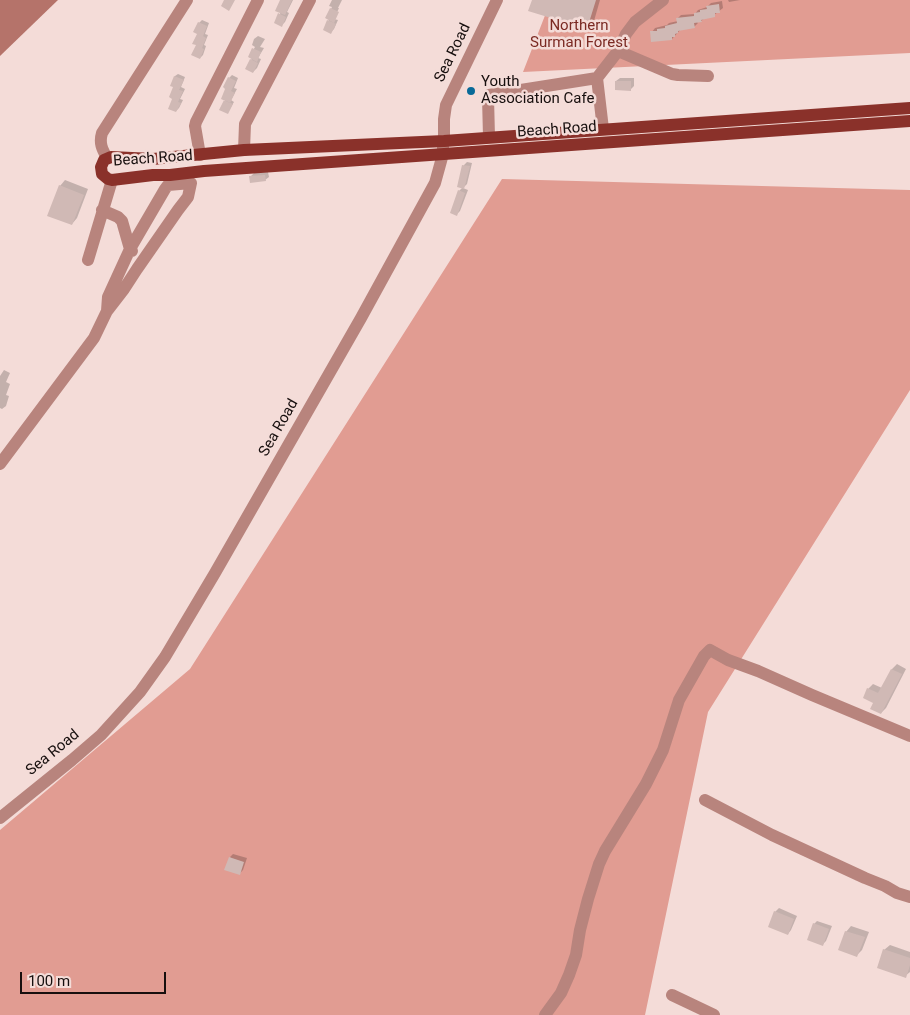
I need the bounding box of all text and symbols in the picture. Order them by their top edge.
park label: Northern Surman Forest [530,17,628,52]
street label: Sea Road [431,21,475,85]
place label: Youth Association Cafe [481,73,595,108]
marker: Youth Association Cafe [465,85,477,97]
street label: Beach Road [517,118,597,142]
street label: Beach Road [113,147,193,171]
street label: Sea Road [255,396,303,460]
street label: Sea Road [23,726,83,780]
scale bar [22,962,169,994]
text: 100 m [28,972,70,990]

